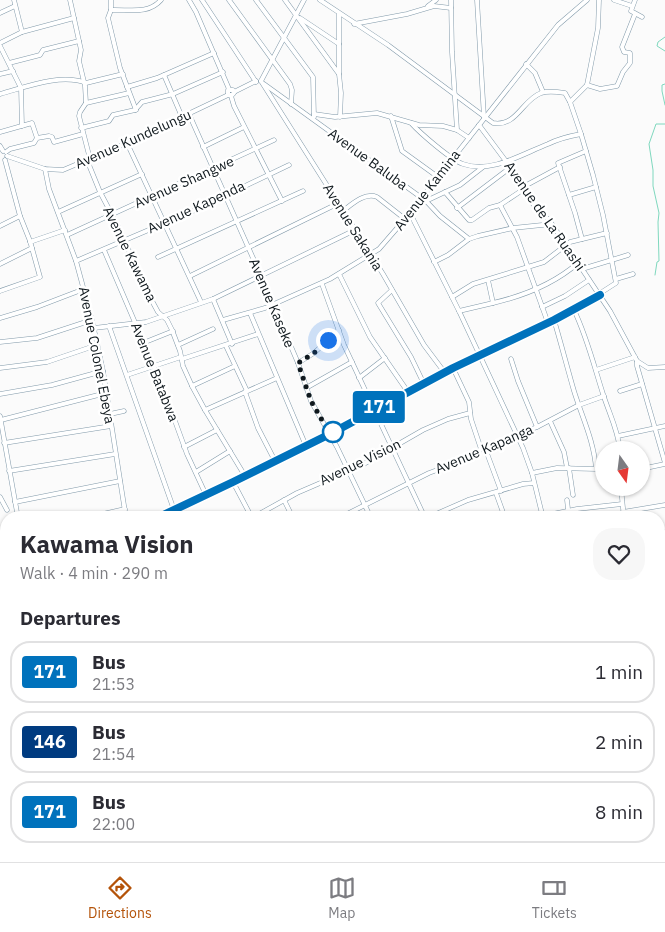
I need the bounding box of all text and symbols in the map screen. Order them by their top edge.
street label: Avenue Kundelungu [72,105,194,173]
street label: Avenue Baluba [325,124,412,194]
street label: Avenue Kamina [390,146,464,234]
street label: Avenue Shangwe [131,152,237,212]
street label: Avenue de La Ruashi [500,158,590,274]
street label: Avenue Kapenda [144,176,248,237]
street label: Avenue Sakania [319,180,387,274]
street label: Avenue Kawama [99,203,161,305]
street label: Avenue Kaseke [245,256,299,351]
street label: Avenue Colonel Ebeya [75,285,119,426]
street label: Avenue Batabwa [127,320,183,425]
your location [316,328,341,353]
line badge: 171 [350,391,408,423]
text: 171 [363,395,395,418]
street label: Avenue Kapanga [432,420,536,478]
unlabelled marker [322,421,344,443]
street label: Avenue Vision [316,435,404,489]
north arrow [595,441,650,496]
map controls [595,441,650,496]
text: Kawama Vision [20,528,194,560]
button: heart [593,528,645,580]
text: Walk · 4 min · 290 m [20,563,168,583]
text: Departures [20,606,120,630]
text: Bus [92,650,126,674]
text: 171 [33,660,66,683]
text: 1 min [595,660,643,684]
text: 21:53 [92,674,135,694]
text: Bus [92,720,126,744]
text: 146 [33,730,66,753]
text: 2 min [595,730,643,754]
text: 21:54 [92,744,135,764]
text: Bus [92,790,126,814]
text: 171 [33,800,66,823]
text: 8 min [595,800,643,824]
text: 22:00 [92,814,135,834]
tab: Directions [88,874,152,922]
tab: Map [328,874,356,922]
tab: Tickets [532,874,577,922]

